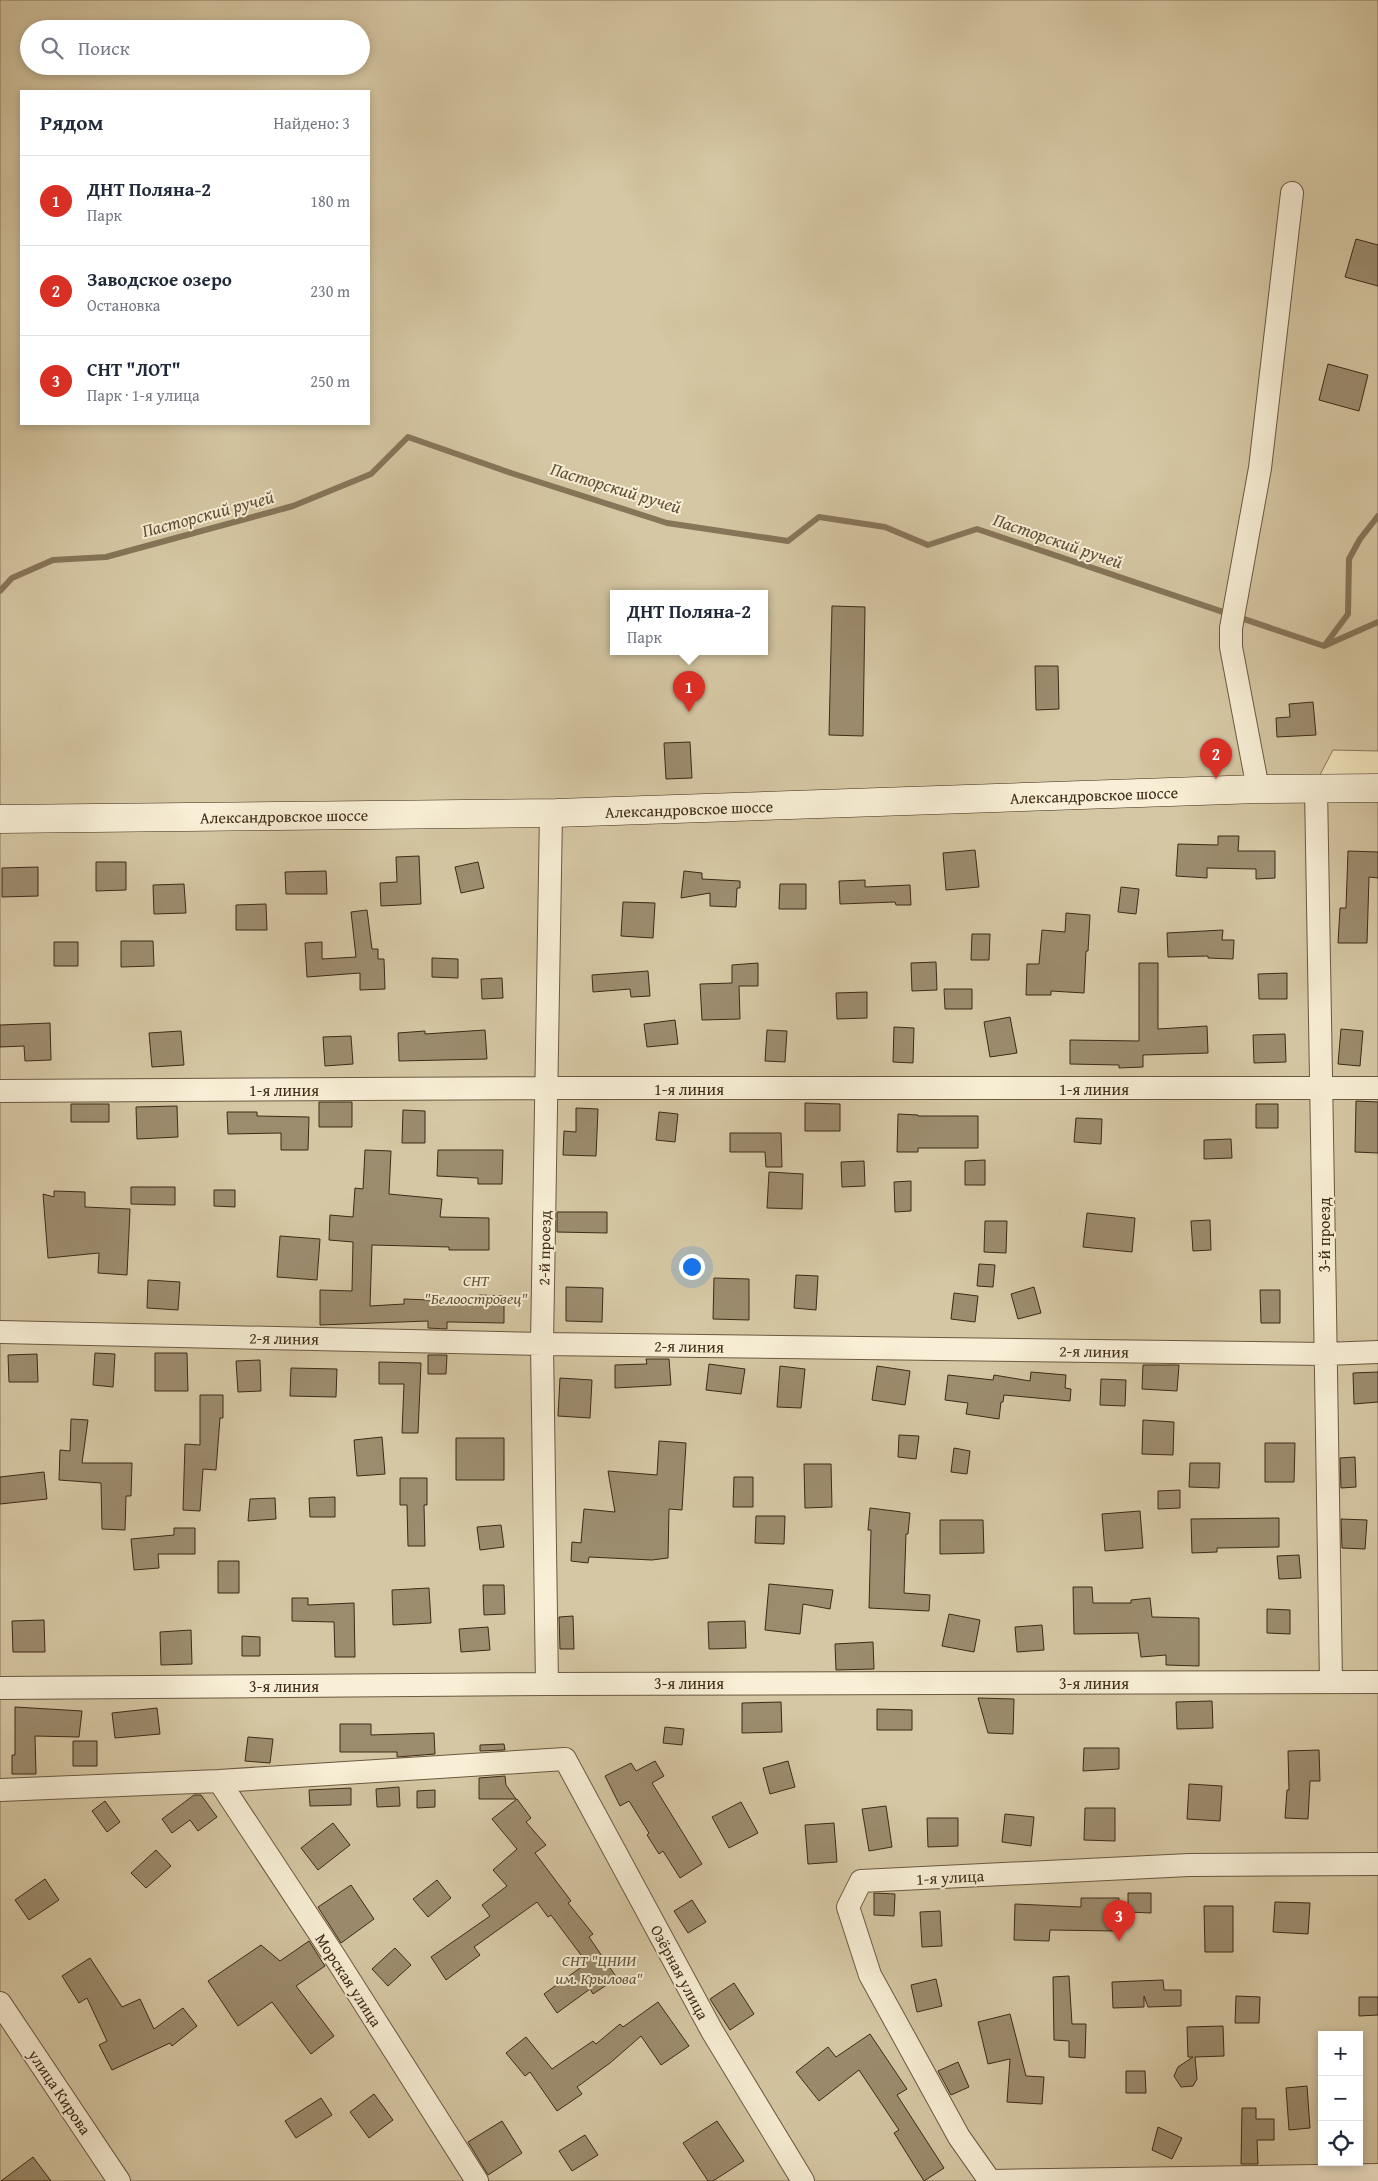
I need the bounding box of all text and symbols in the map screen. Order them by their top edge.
search box [20,20,370,75]
icon: search [38,34,66,62]
text: Поиск [78,34,130,62]
text: Рядом [40,107,103,138]
text: Найдено: 3 [273,111,350,135]
text: ДНТ Поляна-2 [87,175,211,203]
text: 1 [52,189,60,213]
text: 180 m [310,189,350,213]
text: Парк [87,203,122,227]
text: Заводское озеро [87,265,232,293]
text: 2 [52,279,60,303]
text: 230 m [310,279,350,303]
text: Остановка [87,293,160,317]
text: СНТ "ЛОТ" [87,355,181,383]
text: 3 [52,369,60,393]
text: 250 m [310,369,350,393]
text: Парк · 1-я улица [87,383,200,407]
water label: Пасторский ручей [547,455,685,520]
water label: Пасторский ручей [139,483,277,544]
water label: Пасторский ручей [990,506,1127,575]
popup [610,590,768,655]
text: ДНТ Поляна-2 [627,597,751,625]
text: Парк [627,625,662,649]
pin: 1 [673,671,705,712]
pin: 2 [1200,738,1232,779]
street label: Александровское шоссе [1009,780,1179,810]
street label: Александровское шоссе [604,794,774,824]
street label: Александровское шоссе [200,803,368,829]
street label: 1-я линия [654,1077,724,1101]
street label: 1-я линия [1059,1077,1129,1101]
street label: 1-я линия [249,1078,319,1102]
street label: 3-й проезд [1312,1197,1336,1273]
street label: 2-й проезд [531,1210,557,1286]
your location [679,1254,705,1280]
park label: СНТ "Белоостровец" [424,1268,528,1310]
street label: 2-я линия [249,1325,319,1351]
street label: 2-я линия [654,1333,724,1359]
street label: 2-я линия [1059,1338,1129,1364]
street label: 3-я линия [654,1671,724,1695]
street label: 3-я линия [1059,1671,1129,1695]
street label: 3-я линия [249,1674,319,1698]
street label: 1-я улица [915,1863,985,1891]
pin: 3 [1103,1900,1135,1941]
street label: Озёрная улица [645,1920,715,2024]
street label: Морская улица [310,1928,388,2032]
park label: СНТ "ЦНИИ им. Крылова" [555,1948,643,1990]
map controls [1318,2031,1363,2166]
button: + [1318,2031,1363,2076]
street label: улица Кирова [22,2044,98,2140]
button: − [1318,2076,1363,2121]
button: locate [1318,2121,1363,2166]

